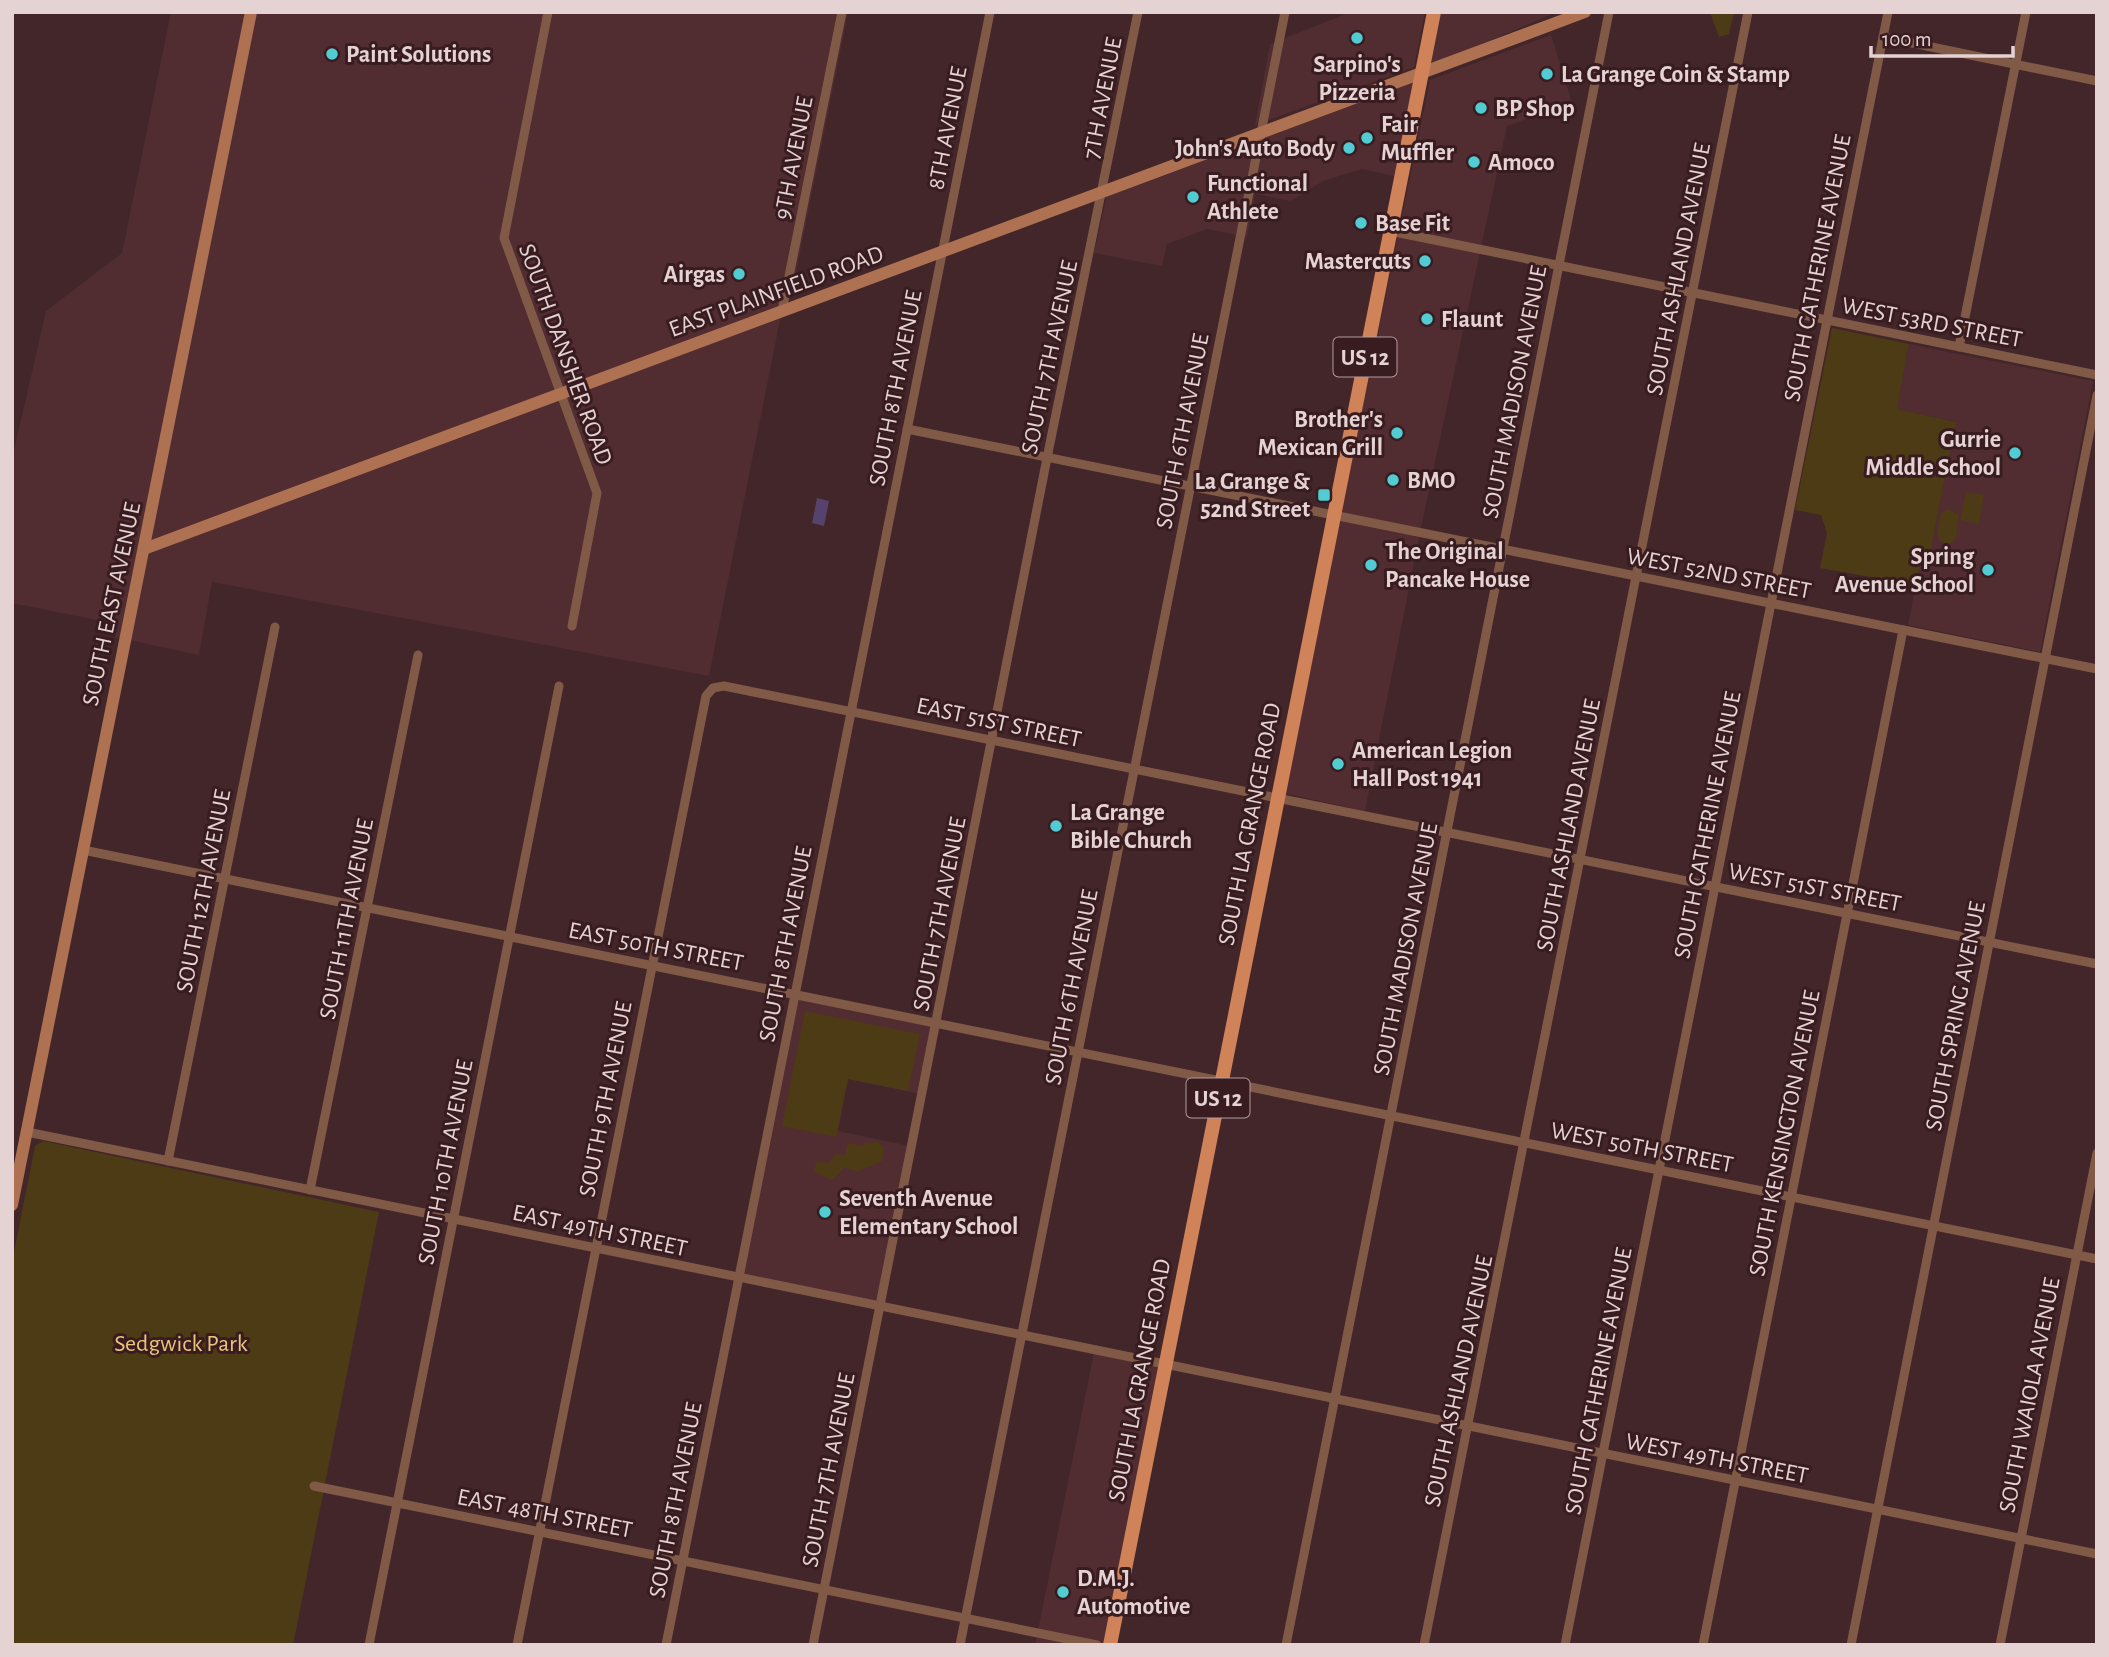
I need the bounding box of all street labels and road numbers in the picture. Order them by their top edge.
street label: 7TH AVENUE [1079,35,1127,161]
street label: 8TH AVENUE [924,64,972,192]
street label: 9TH AVENUE [770,94,818,222]
street label: SOUTH CATHERINE AVENUE [1780,132,1856,404]
street label: SOUTH ASHLAND AVENUE [1643,141,1715,397]
street label: SOUTH DANSHER ROAD [514,241,616,468]
street label: EAST PLAINFIELD ROAD [666,242,887,342]
street label: SOUTH 7TH AVENUE [1018,258,1082,456]
street label: SOUTH MADISON AVENUE [1479,263,1551,521]
street label: SOUTH 8TH AVENUE [865,288,927,488]
street label: WEST 53RD STREET [1840,294,2024,352]
street label: SOUTH 6TH AVENUE [1152,331,1214,531]
road number: US 12 [1334,338,1396,376]
street label: SOUTH EAST AVENUE [79,500,145,708]
street label: WEST 52ND STREET [1625,544,1813,604]
street label: SOUTH CATHERINE AVENUE [1670,689,1746,961]
street label: EAST 51ST STREET [914,694,1084,752]
street label: SOUTH ASHLAND AVENUE [1533,697,1605,953]
street label: SOUTH LA GRANGE ROAD [1215,701,1285,947]
street label: SOUTH 12TH AVENUE [173,787,236,995]
street label: SOUTH 7TH AVENUE [909,815,971,1013]
street label: SOUTH 11TH AVENUE [316,816,378,1022]
street label: SOUTH MADISON AVENUE [1370,820,1442,1078]
street label: SOUTH 8TH AVENUE [755,844,817,1044]
street label: WEST 51ST STREET [1726,859,1903,917]
street label: SOUTH 6TH AVENUE [1041,887,1103,1087]
street label: SOUTH SPRING AVENUE [1922,899,1990,1133]
street label: EAST 50TH STREET [566,918,746,976]
street label: SOUTH KENSINGTON AVENUE [1745,988,1825,1278]
street label: SOUTH 9TH AVENUE [575,999,637,1199]
street label: SOUTH 10TH AVENUE [414,1057,478,1267]
road number: US 12 [1186,1078,1250,1118]
street label: WEST 50TH STREET [1549,1119,1735,1177]
street label: EAST 49TH STREET [510,1201,690,1261]
street label: SOUTH CATHERINE AVENUE [1561,1245,1637,1517]
street label: SOUTH ASHLAND AVENUE [1421,1253,1497,1509]
street label: SOUTH LA GRANGE ROAD [1105,1257,1175,1503]
street label: SOUTH WAIOLA AVENUE [1995,1275,2065,1515]
street label: SOUTH 7TH AVENUE [798,1371,860,1569]
street label: SOUTH 8TH AVENUE [645,1400,707,1600]
street label: WEST 49TH STREET [1623,1430,1810,1489]
street label: EAST 48TH STREET [455,1485,635,1543]

